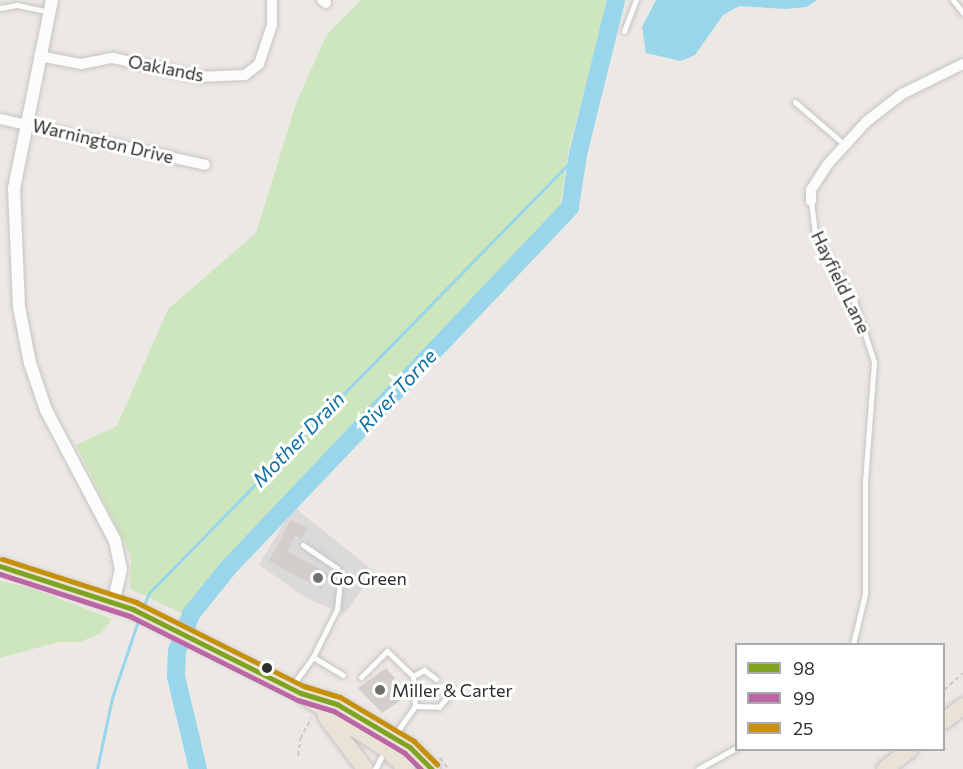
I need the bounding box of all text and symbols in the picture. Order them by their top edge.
street label: Oaklands [126,50,206,86]
street label: Warnington Drive [30,114,176,168]
street label: Hayfield Lane [807,227,875,337]
water label: River Torne [353,344,441,436]
water label: Mother Drain [247,387,349,491]
place label: Go Green [330,567,407,589]
marker: Go Green [311,571,325,585]
legend [735,643,945,751]
text: 98 [793,657,815,679]
unlabelled marker [261,662,273,674]
place label: Miller & Carter [392,679,513,701]
marker: Miller & Carter [373,683,387,697]
text: 99 [793,687,815,709]
text: 25 [793,717,813,739]

